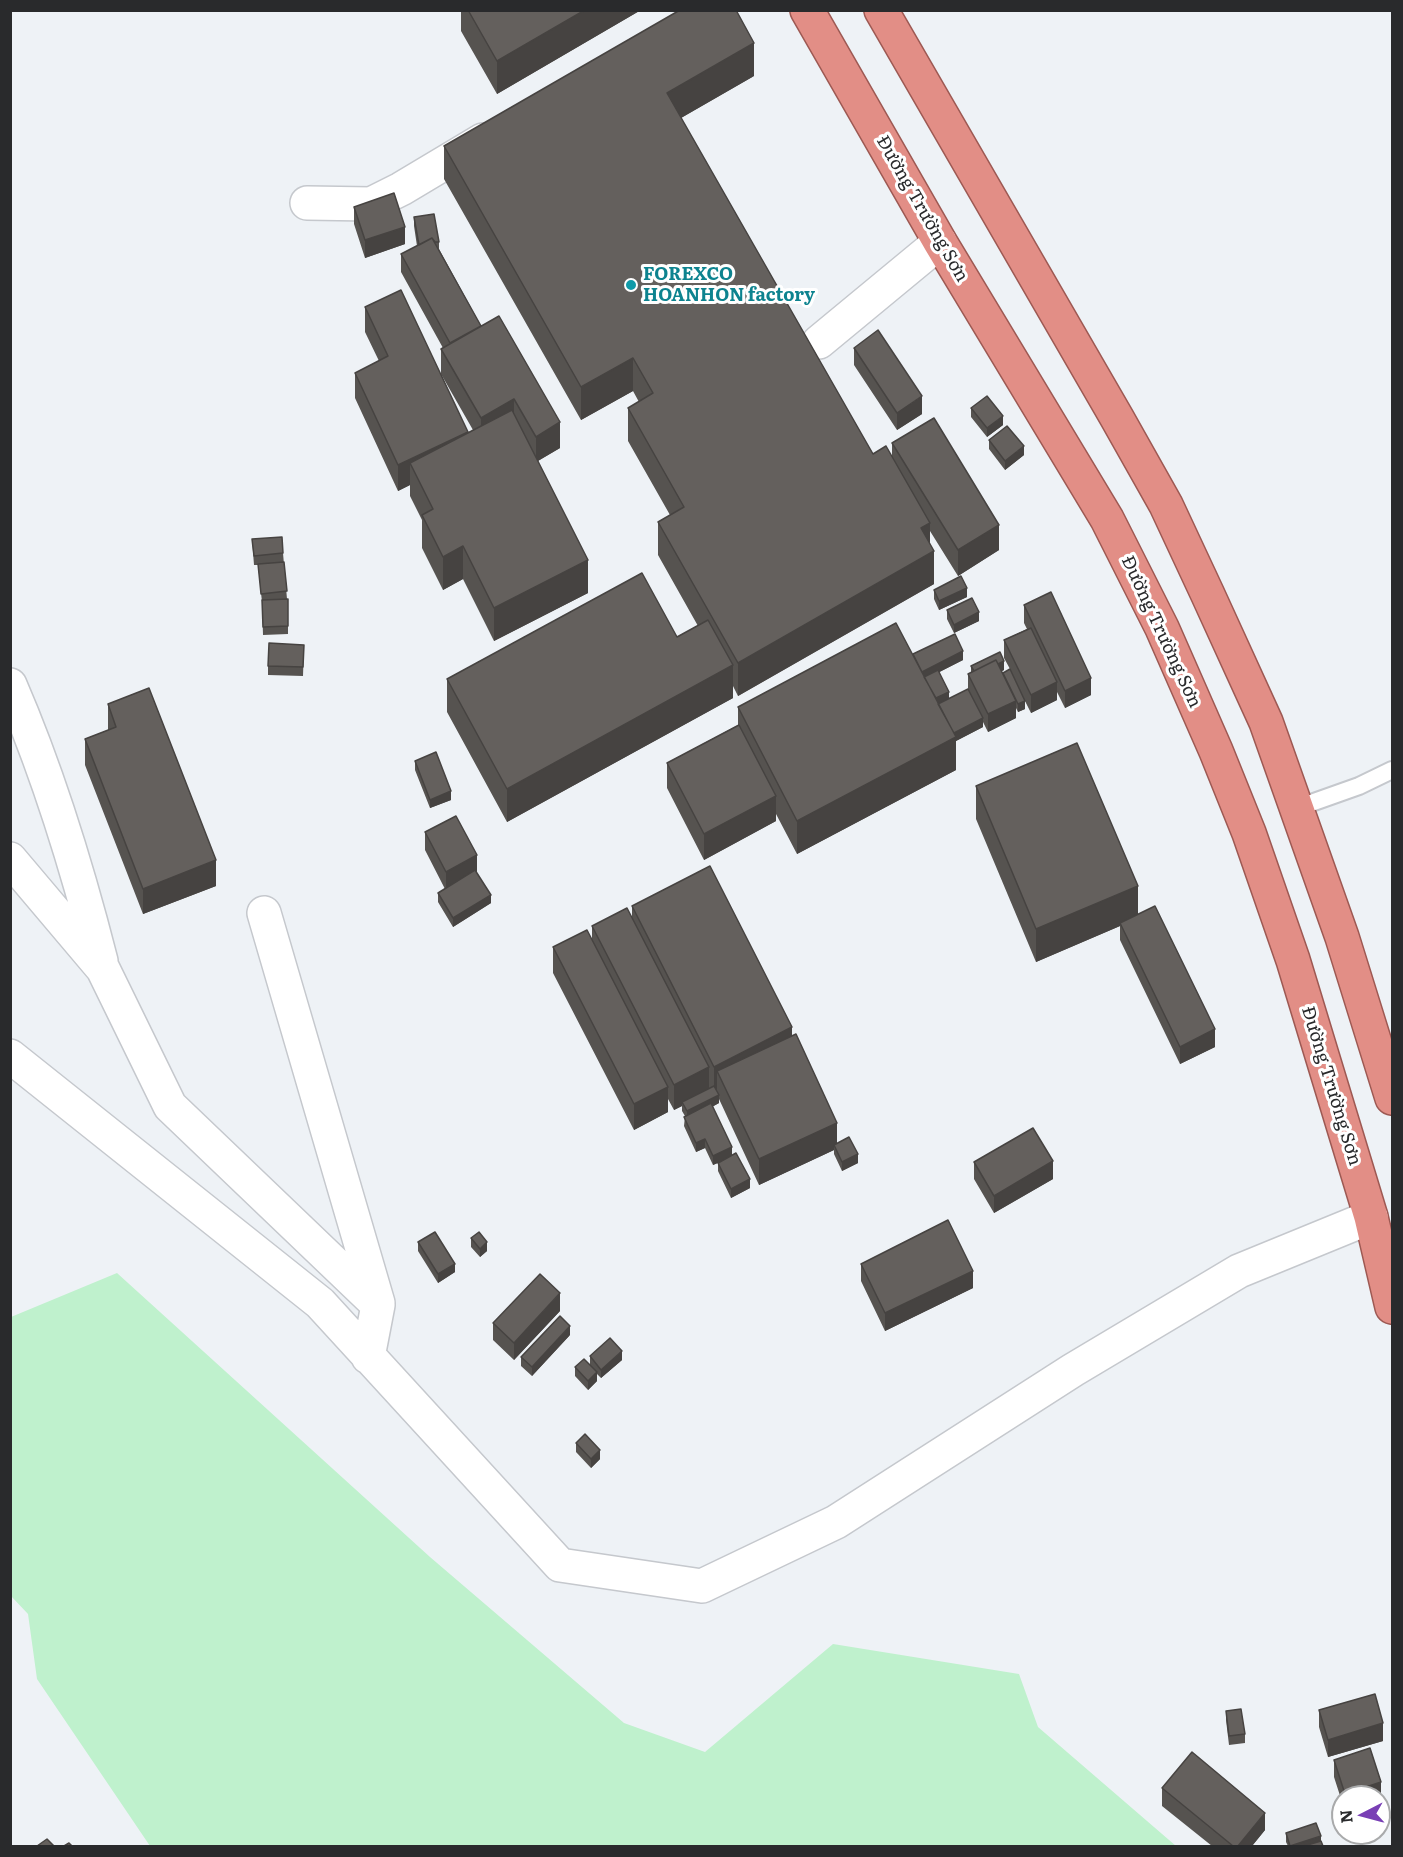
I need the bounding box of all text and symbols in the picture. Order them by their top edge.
street label: Đường Trường Sơn [871,132,973,286]
place label: FOREXCO HOANHON factory [643,264,815,306]
marker: FOREXCO HOANHON factory [624,278,638,292]
street label: Đường Trường Sơn [1116,553,1206,711]
street label: Đường Trường Sơn [1297,1004,1365,1168]
north arrow [1331,1785,1391,1845]
text: N [1332,1809,1358,1825]

